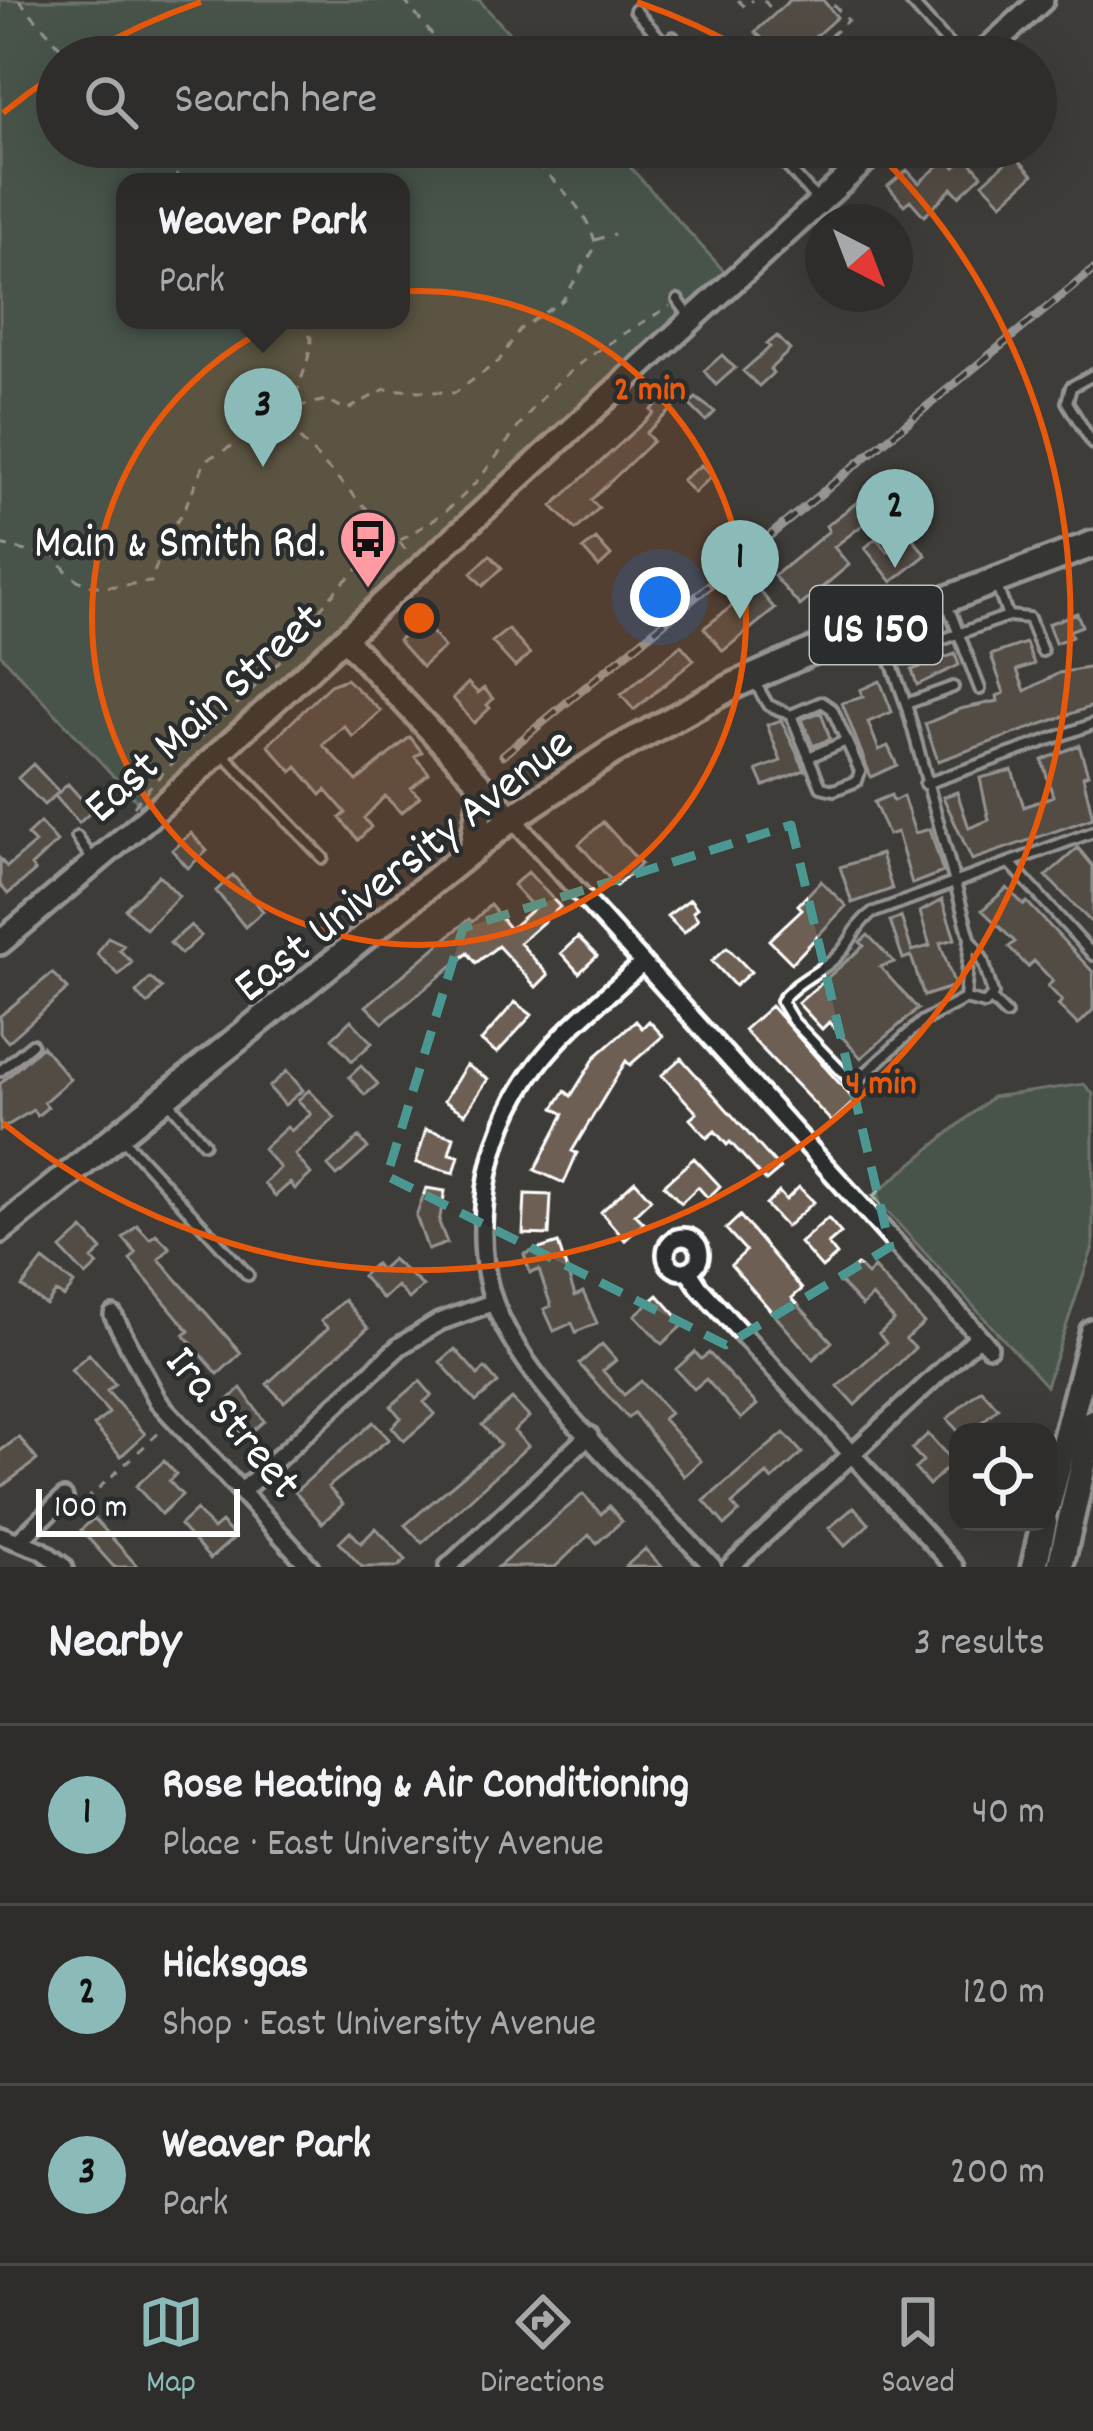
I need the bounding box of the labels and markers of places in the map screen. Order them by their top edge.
pin: 3 [224,368,302,467]
pin: 2 [856,469,934,568]
bus stop icon: Main & Smith Rd. [337,508,399,590]
place label: Main & Smith Rd. [34,512,326,581]
pin: 1 [701,520,779,619]
centre of rings [398,597,440,639]

